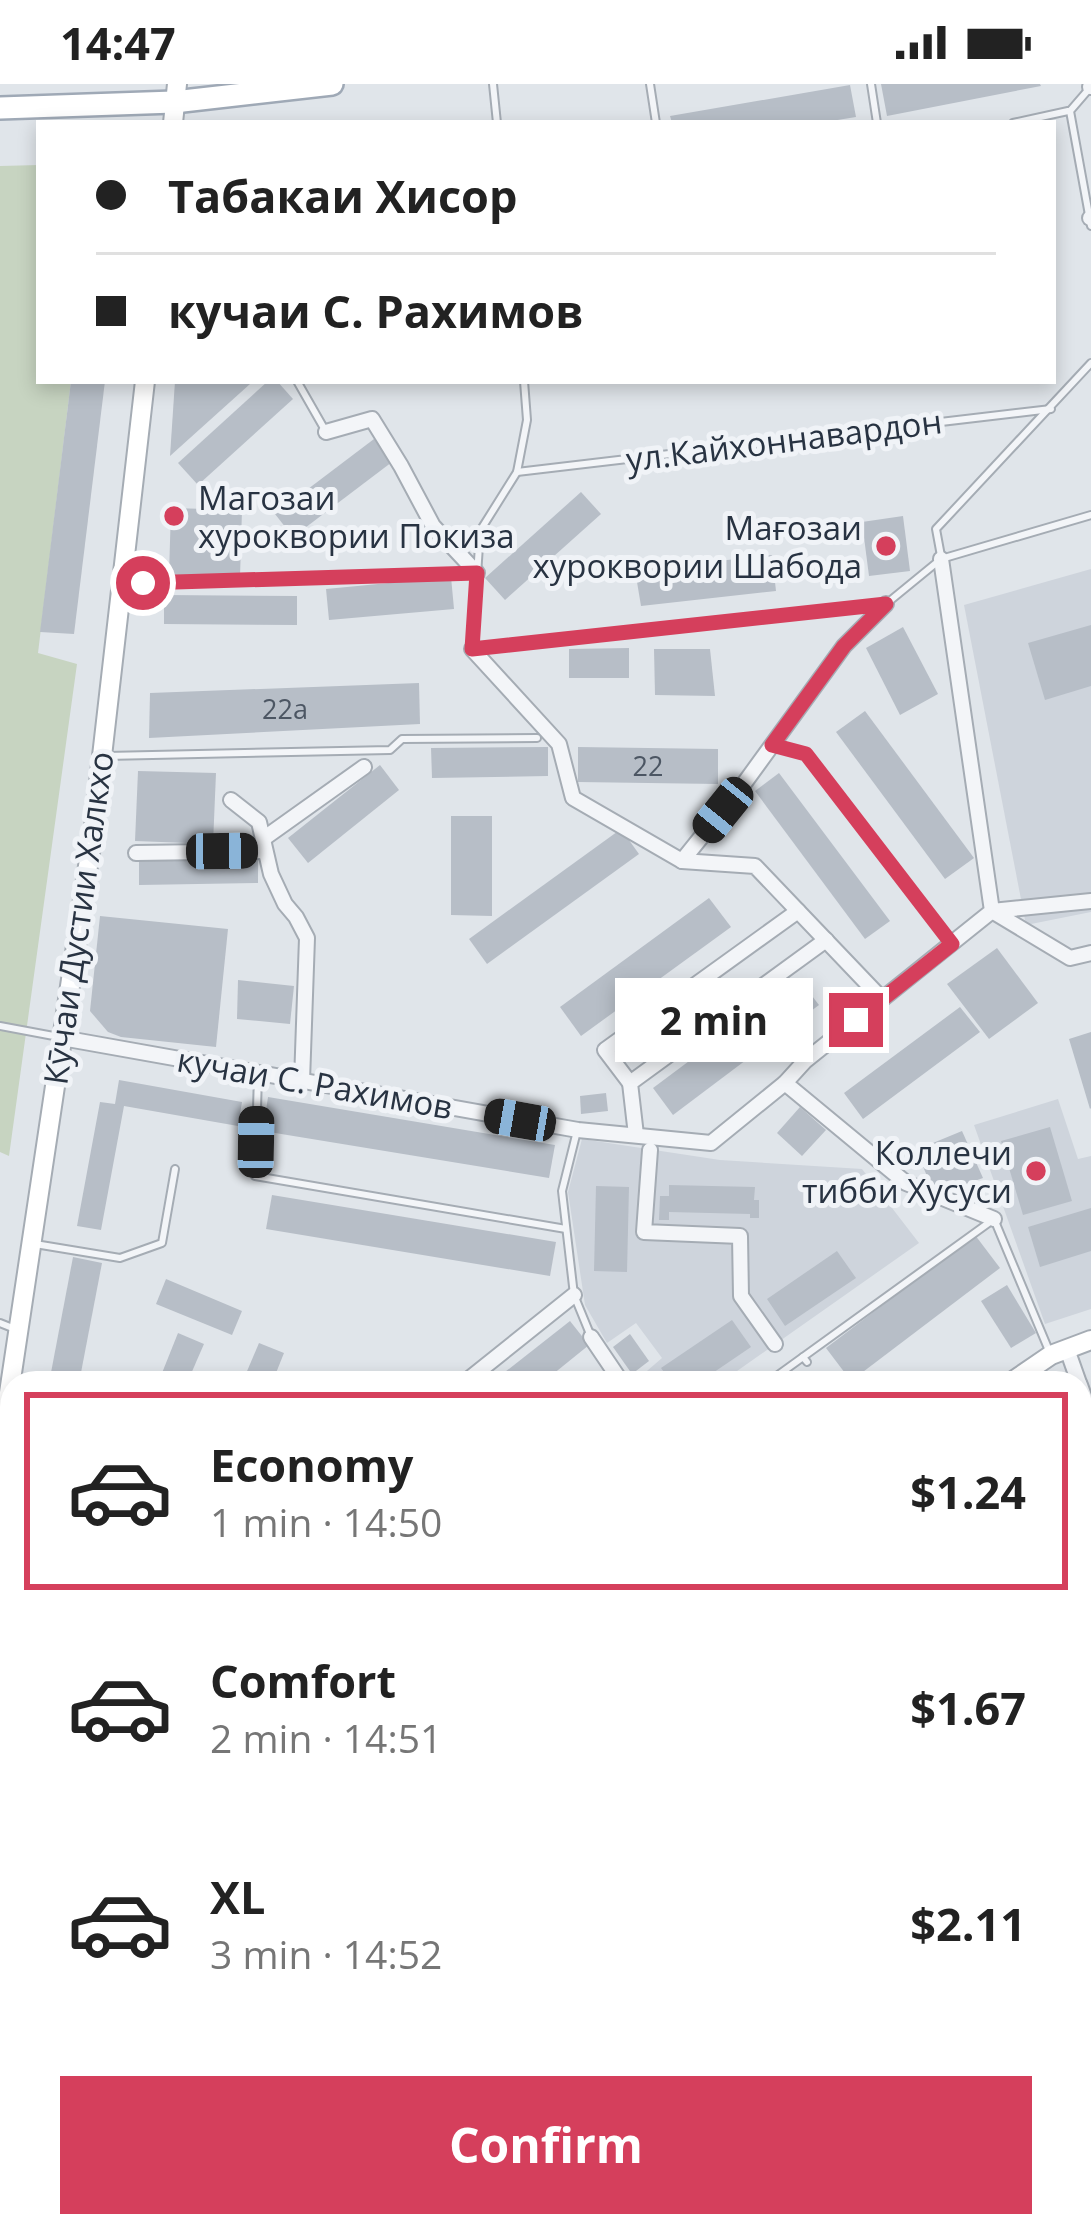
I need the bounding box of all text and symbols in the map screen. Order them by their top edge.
text: 14:47 [60,12,176,73]
text: Табакаи Хисор [168,165,517,226]
text: кучаи С. Рахимов [168,280,583,341]
street label: ул.Кайхоннавардон [623,398,945,482]
place label: Магозаи хуроквории Покиза [198,475,515,558]
marker: Магозаи хуроквории Покиза [161,503,187,529]
place label: Мағозаи хуроквории Шабода [532,505,862,588]
marker: Мағозаи хуроквории Шабода [873,533,899,559]
route start [116,556,170,610]
house number: 22a [262,690,308,727]
house number: 22 [633,747,663,784]
street label: Кӯчаи Дустии Халкхо [32,748,124,1088]
car [686,771,760,849]
car [186,832,258,870]
callout: 2 min [616,978,814,1062]
text: 2 min [660,993,768,1046]
route end [829,993,883,1047]
street label: кучаи С. Рахимов [174,1037,456,1129]
car [481,1096,559,1144]
car [237,1106,275,1178]
place label: Коллечи тибби Хусуси [802,1130,1012,1213]
marker: Коллечи тибби Хусуси [1023,1158,1049,1184]
text: Economy [210,1434,413,1495]
icon: car [66,1437,174,1545]
text: $1.24 [910,1461,1026,1522]
text: 1 min · 14:50 [210,1495,442,1548]
text: Comfort [210,1650,396,1711]
icon: car [66,1653,174,1761]
text: $1.67 [910,1677,1026,1738]
text: 2 min · 14:51 [210,1711,442,1764]
text: XL [210,1866,265,1927]
icon: car [66,1869,174,1977]
text: $2.11 [910,1893,1026,1954]
text: 3 min · 14:52 [210,1927,442,1980]
button: Confirm [60,2076,1032,2214]

